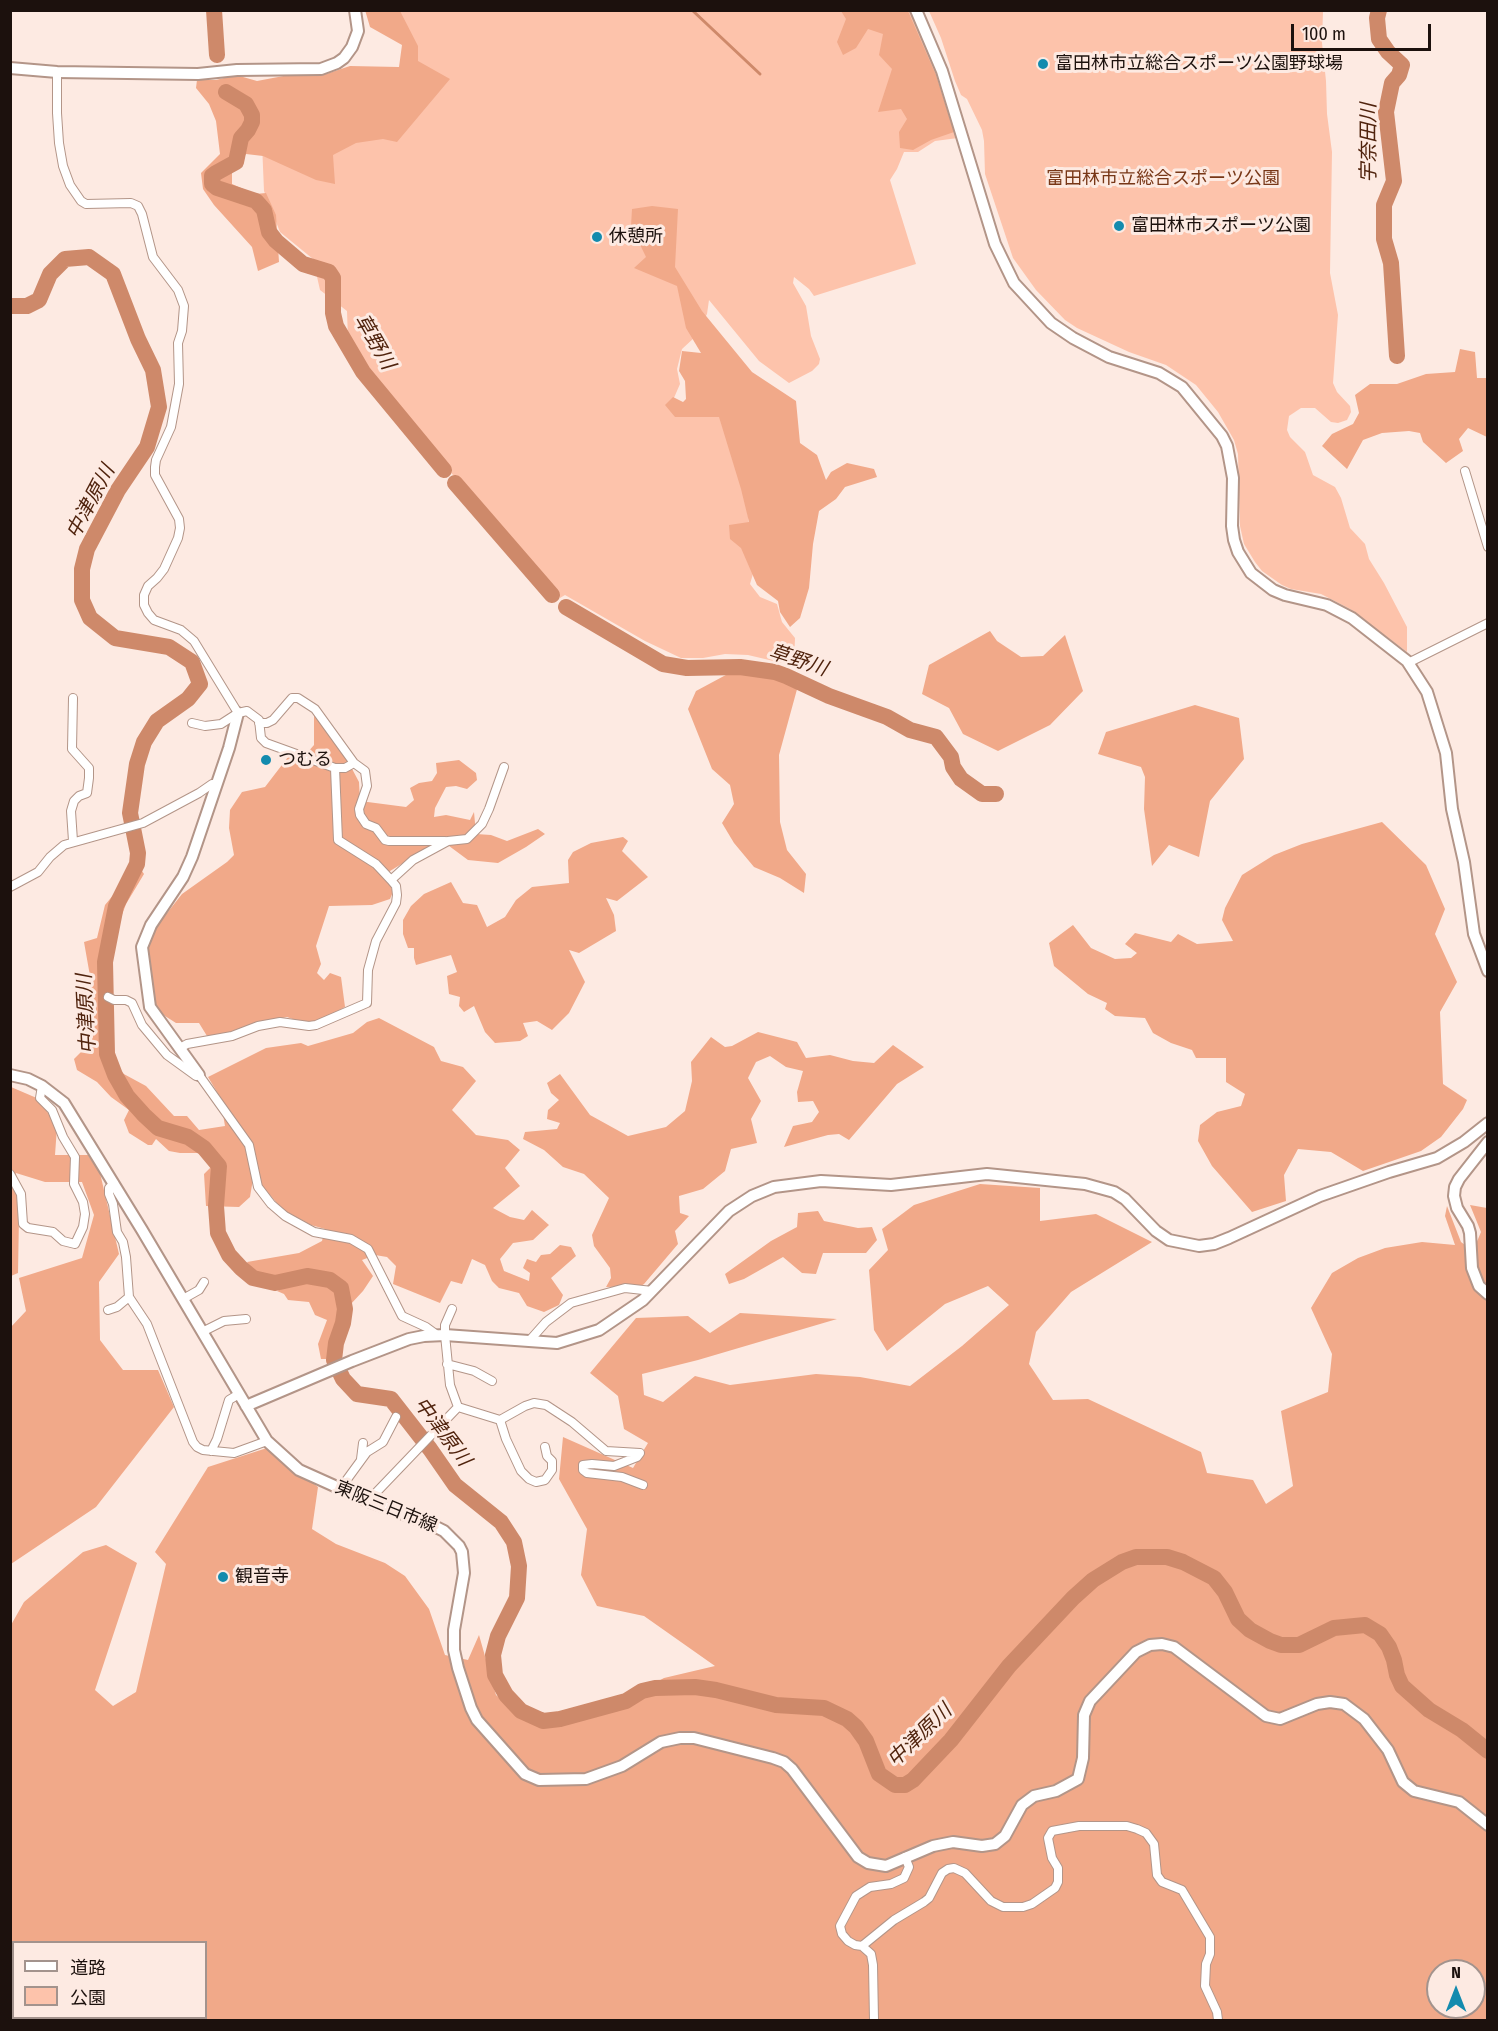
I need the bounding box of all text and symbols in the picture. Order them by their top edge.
scale bar [1294,12,1434,50]
text: 100 m [1302,23,1346,45]
place label: 富田林市立総合スポーツ公園野球場 [1055,53,1343,75]
marker: 富田林市立総合スポーツ公園野球場 [1036,57,1050,71]
water label: 宇奈田川 [1357,103,1381,183]
park label: 富田林市立総合スポーツ公園 [1046,168,1280,190]
place label: 富田林市スポーツ公園 [1131,215,1311,237]
marker: 富田林市スポーツ公園 [1112,219,1126,233]
place label: 休憩所 [609,226,663,248]
marker: 休憩所 [590,230,604,244]
water label: 草野川 [349,310,399,374]
water label: 中津原川 [62,461,120,543]
water label: 草野川 [766,640,830,682]
place label: つむる [278,749,332,771]
marker: つむる [259,753,273,767]
water label: 中津原川 [73,973,101,1055]
water label: 中津原川 [408,1393,476,1471]
street label: 東阪三日市線 [332,1477,440,1537]
place label: 観音寺 [235,1566,289,1588]
marker: 観音寺 [216,1570,230,1584]
water label: 中津原川 [883,1700,957,1772]
legend [12,1941,207,2019]
text: 道路 [70,1957,106,1979]
north arrow [1426,1959,1486,2019]
text: N [1451,1963,1461,1982]
text: 公園 [70,1987,106,2009]

